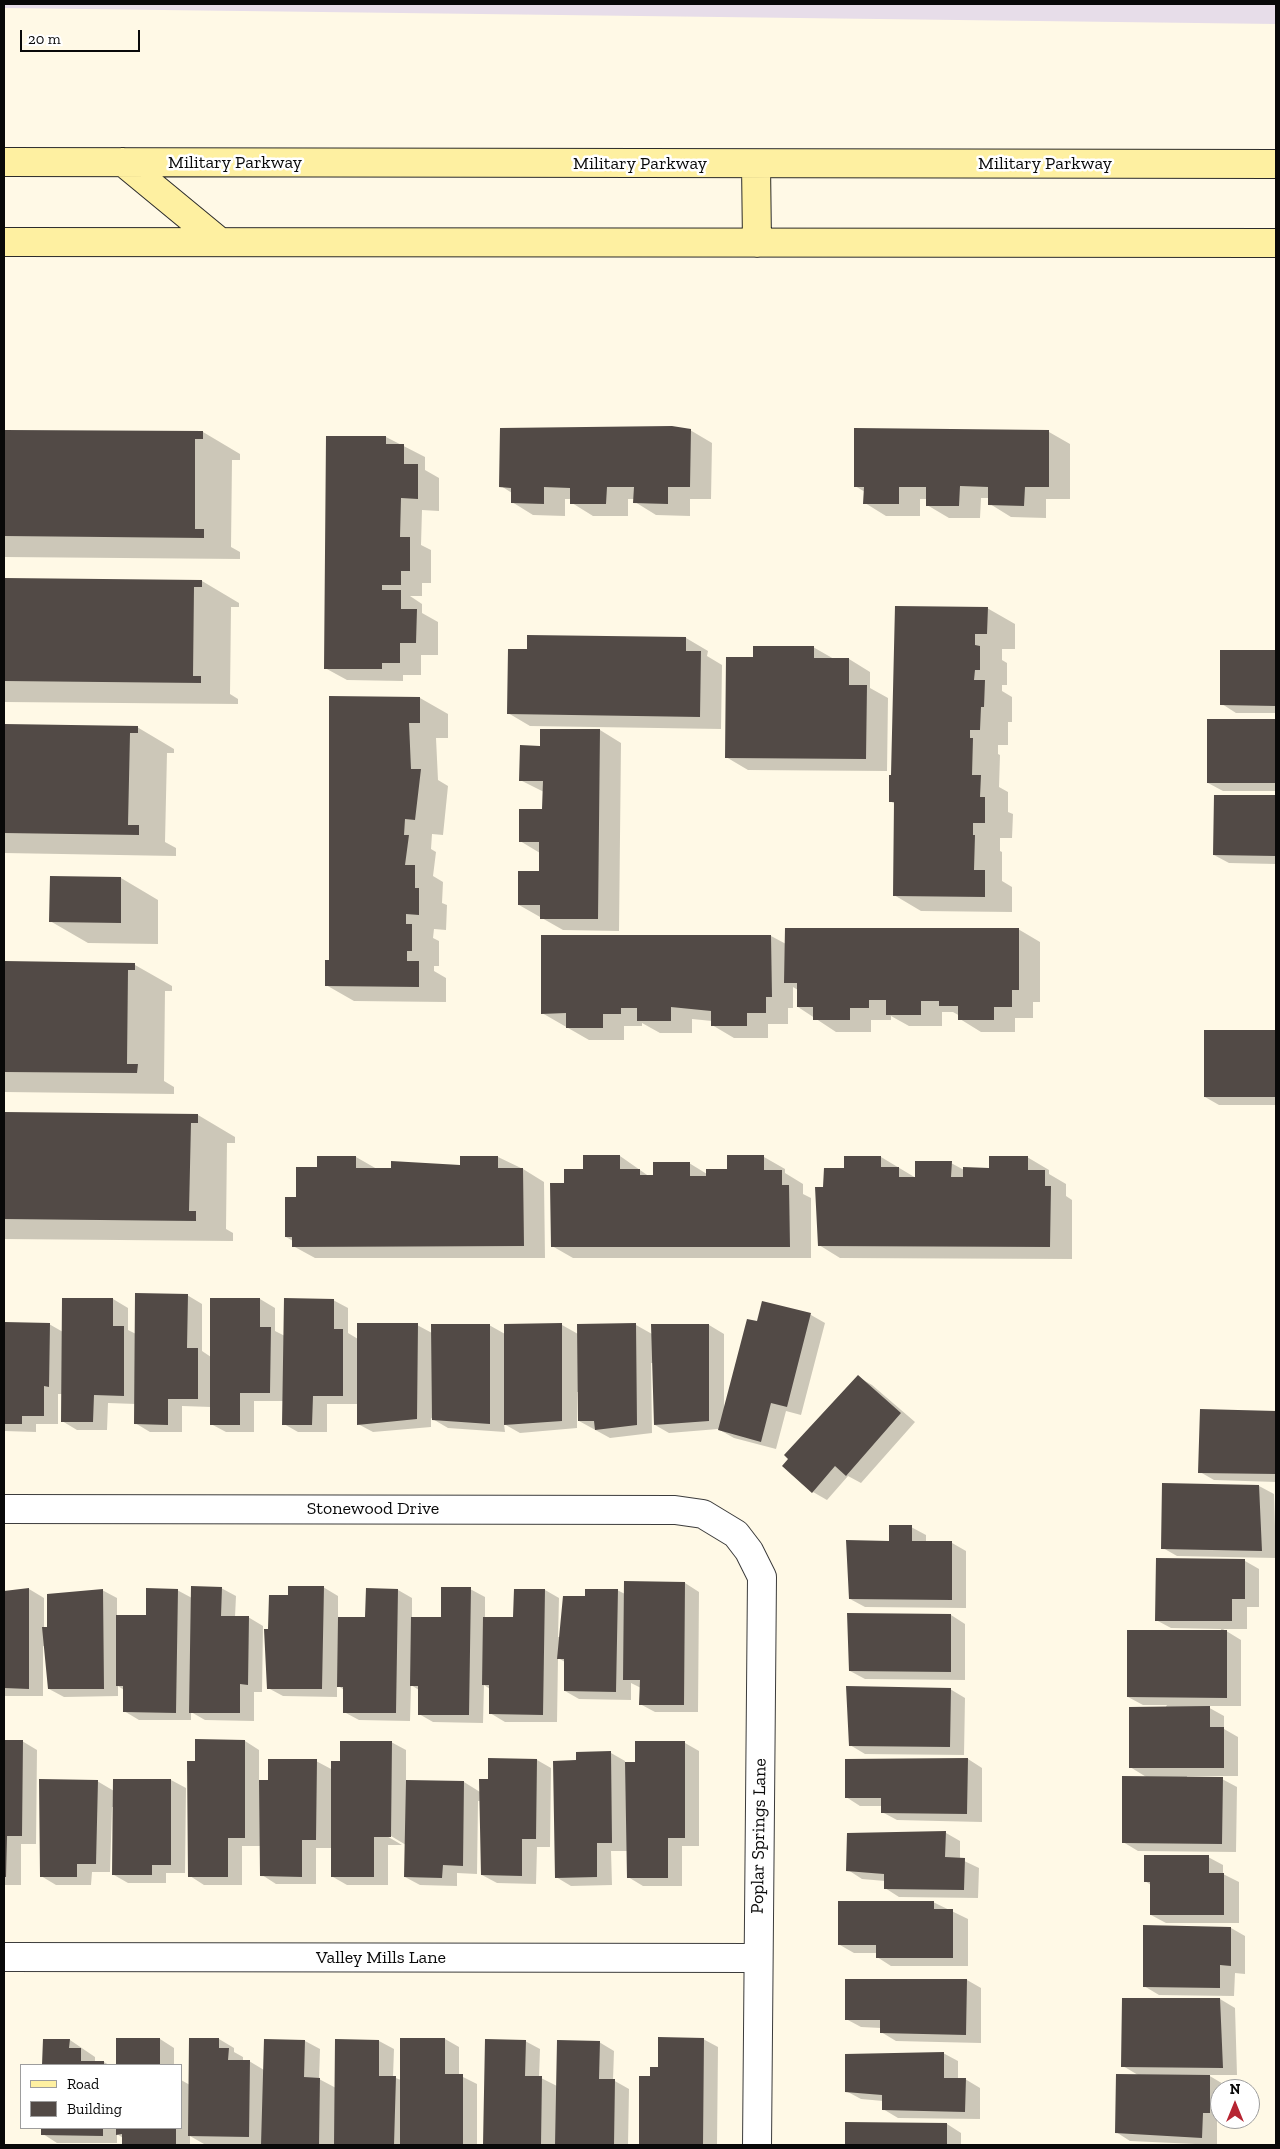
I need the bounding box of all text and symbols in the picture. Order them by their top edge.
scale bar [22,20,142,52]
text: 20 m [28,30,61,48]
street label: Military Parkway [168,152,302,174]
street label: Military Parkway [573,153,707,175]
street label: Military Parkway [978,153,1112,175]
street label: Stonewood Drive [307,1498,439,1520]
street label: Poplar Springs Lane [747,1758,771,1914]
street label: Valley Mills Lane [316,1947,446,1969]
legend [20,2064,182,2129]
text: Road [67,2075,99,2093]
north arrow [1210,2079,1260,2129]
text: N [1230,2081,1240,2098]
text: Building [67,2100,122,2118]

